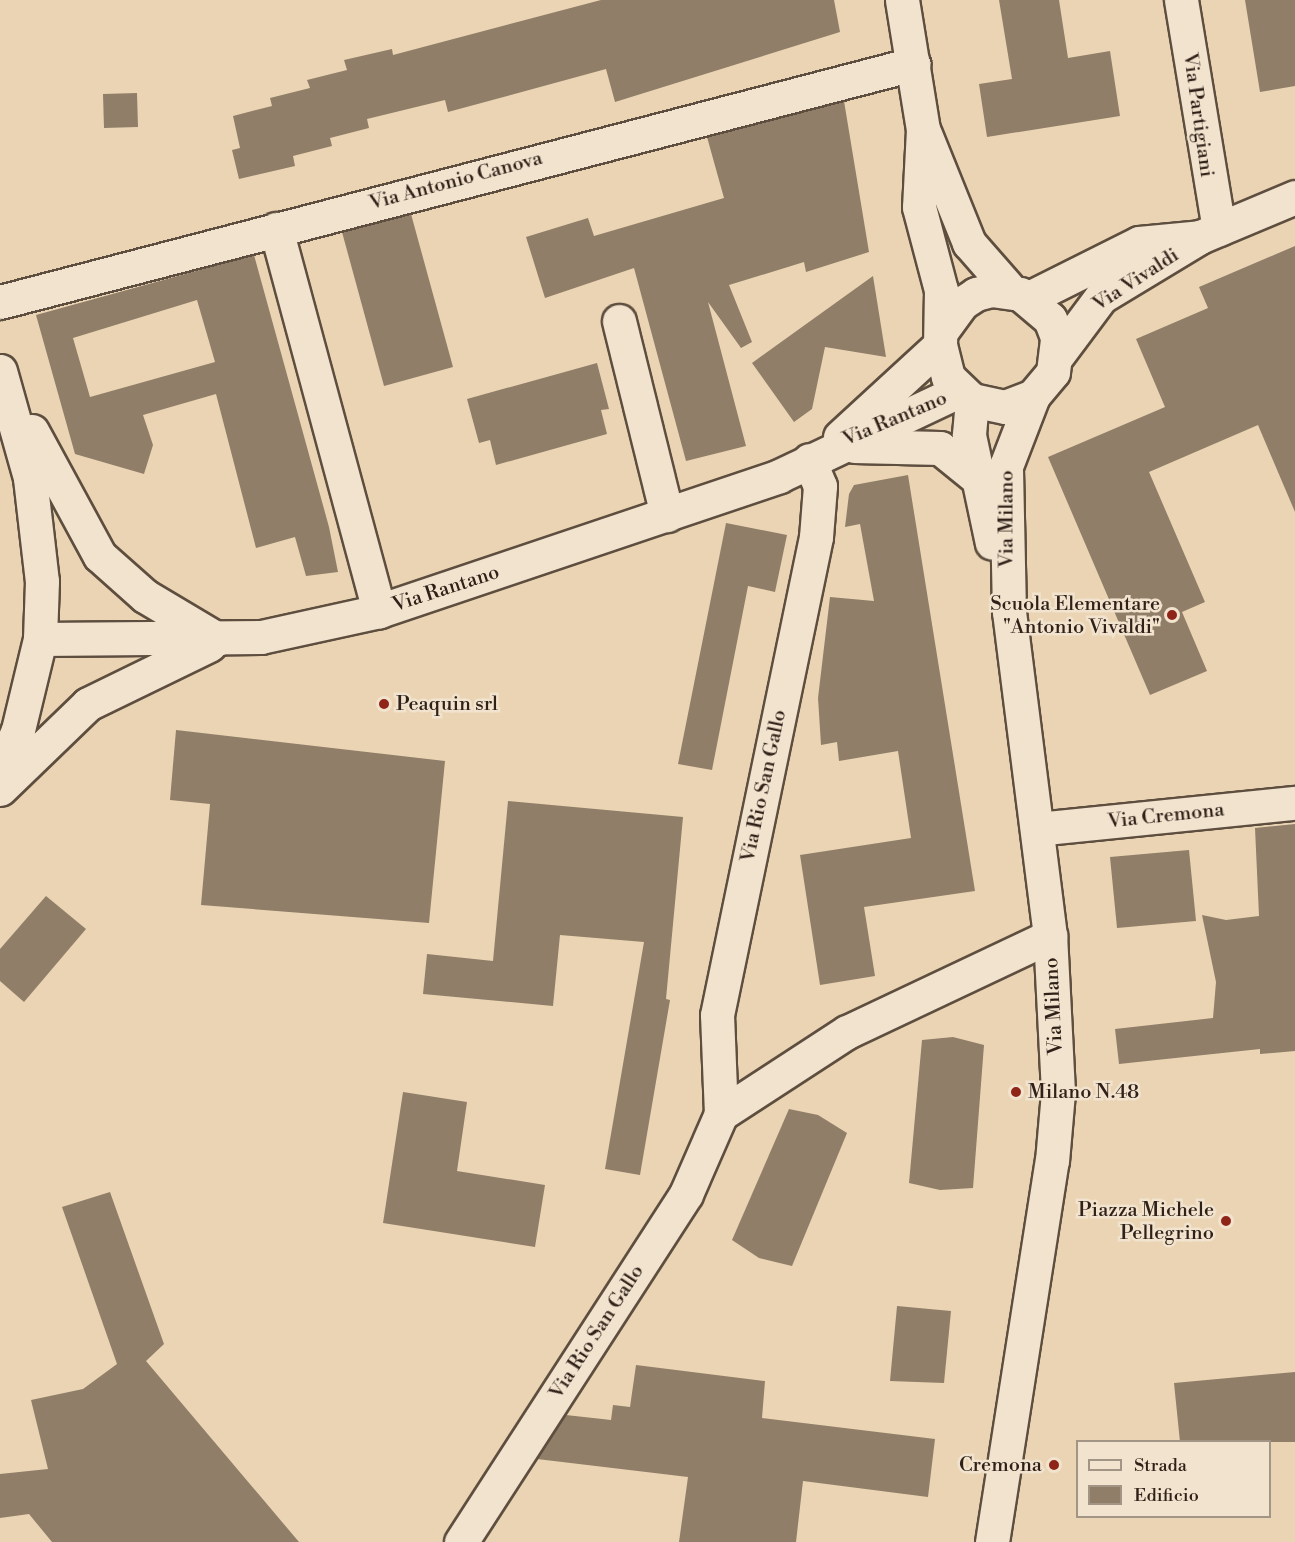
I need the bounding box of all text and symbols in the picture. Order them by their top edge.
street label: Via Partigiani [1177,51,1219,179]
street label: Via Antonio Canova [367,146,545,216]
street label: Via Vivaldi [1089,243,1183,317]
street label: Via Rantano [839,386,951,452]
street label: Via Milano [995,470,1019,568]
street label: Via Rantano [389,560,503,618]
place label: Scuola Elementare "Antonio Vivaldi" [990,592,1160,639]
marker: Scuola Elementare "Antonio Vivaldi" [1165,608,1179,622]
place label: Peaquin srl [396,692,498,716]
marker: Peaquin srl [377,697,391,711]
street label: Via Rio San Gallo [736,708,792,864]
street label: Via Cremona [1107,798,1225,834]
street label: Via Milano [1039,957,1069,1055]
place label: Milano N.48 [1028,1080,1139,1104]
marker: Milano N.48 [1009,1085,1023,1099]
place label: Piazza Michele Pellegrino [1078,1198,1214,1245]
marker: Piazza Michele Pellegrino [1219,1214,1233,1228]
street label: Via Rio San Gallo [545,1260,649,1404]
legend [1076,1440,1271,1518]
place label: Cremona [959,1453,1042,1477]
text: Strada [1134,1454,1187,1477]
marker: Cremona [1047,1458,1061,1472]
text: Edificio [1134,1484,1199,1507]

